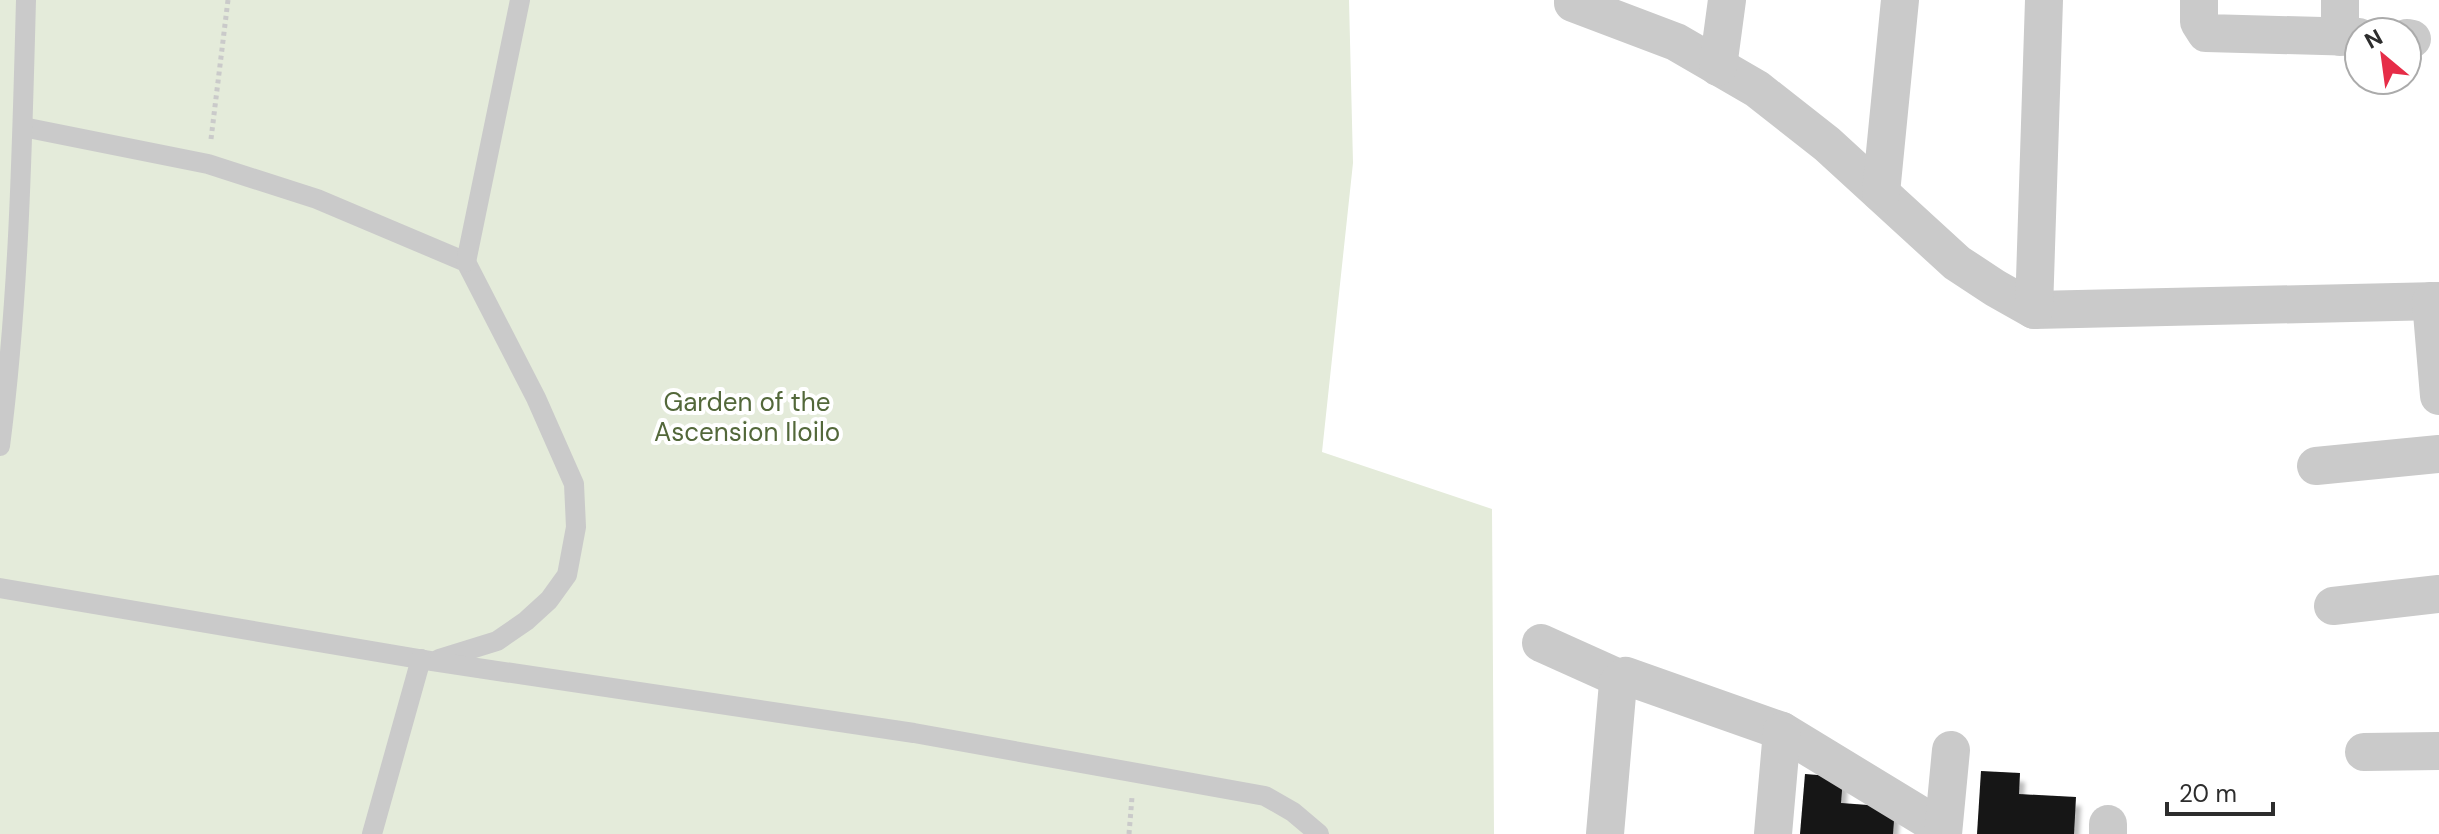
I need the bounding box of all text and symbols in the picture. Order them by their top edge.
north arrow [2343,16,2423,96]
text: N [2359,22,2388,56]
park label: Garden of the Ascension Iloilo [654,385,840,449]
scale bar [2167,766,2273,816]
text: 20 m [2179,778,2237,809]

